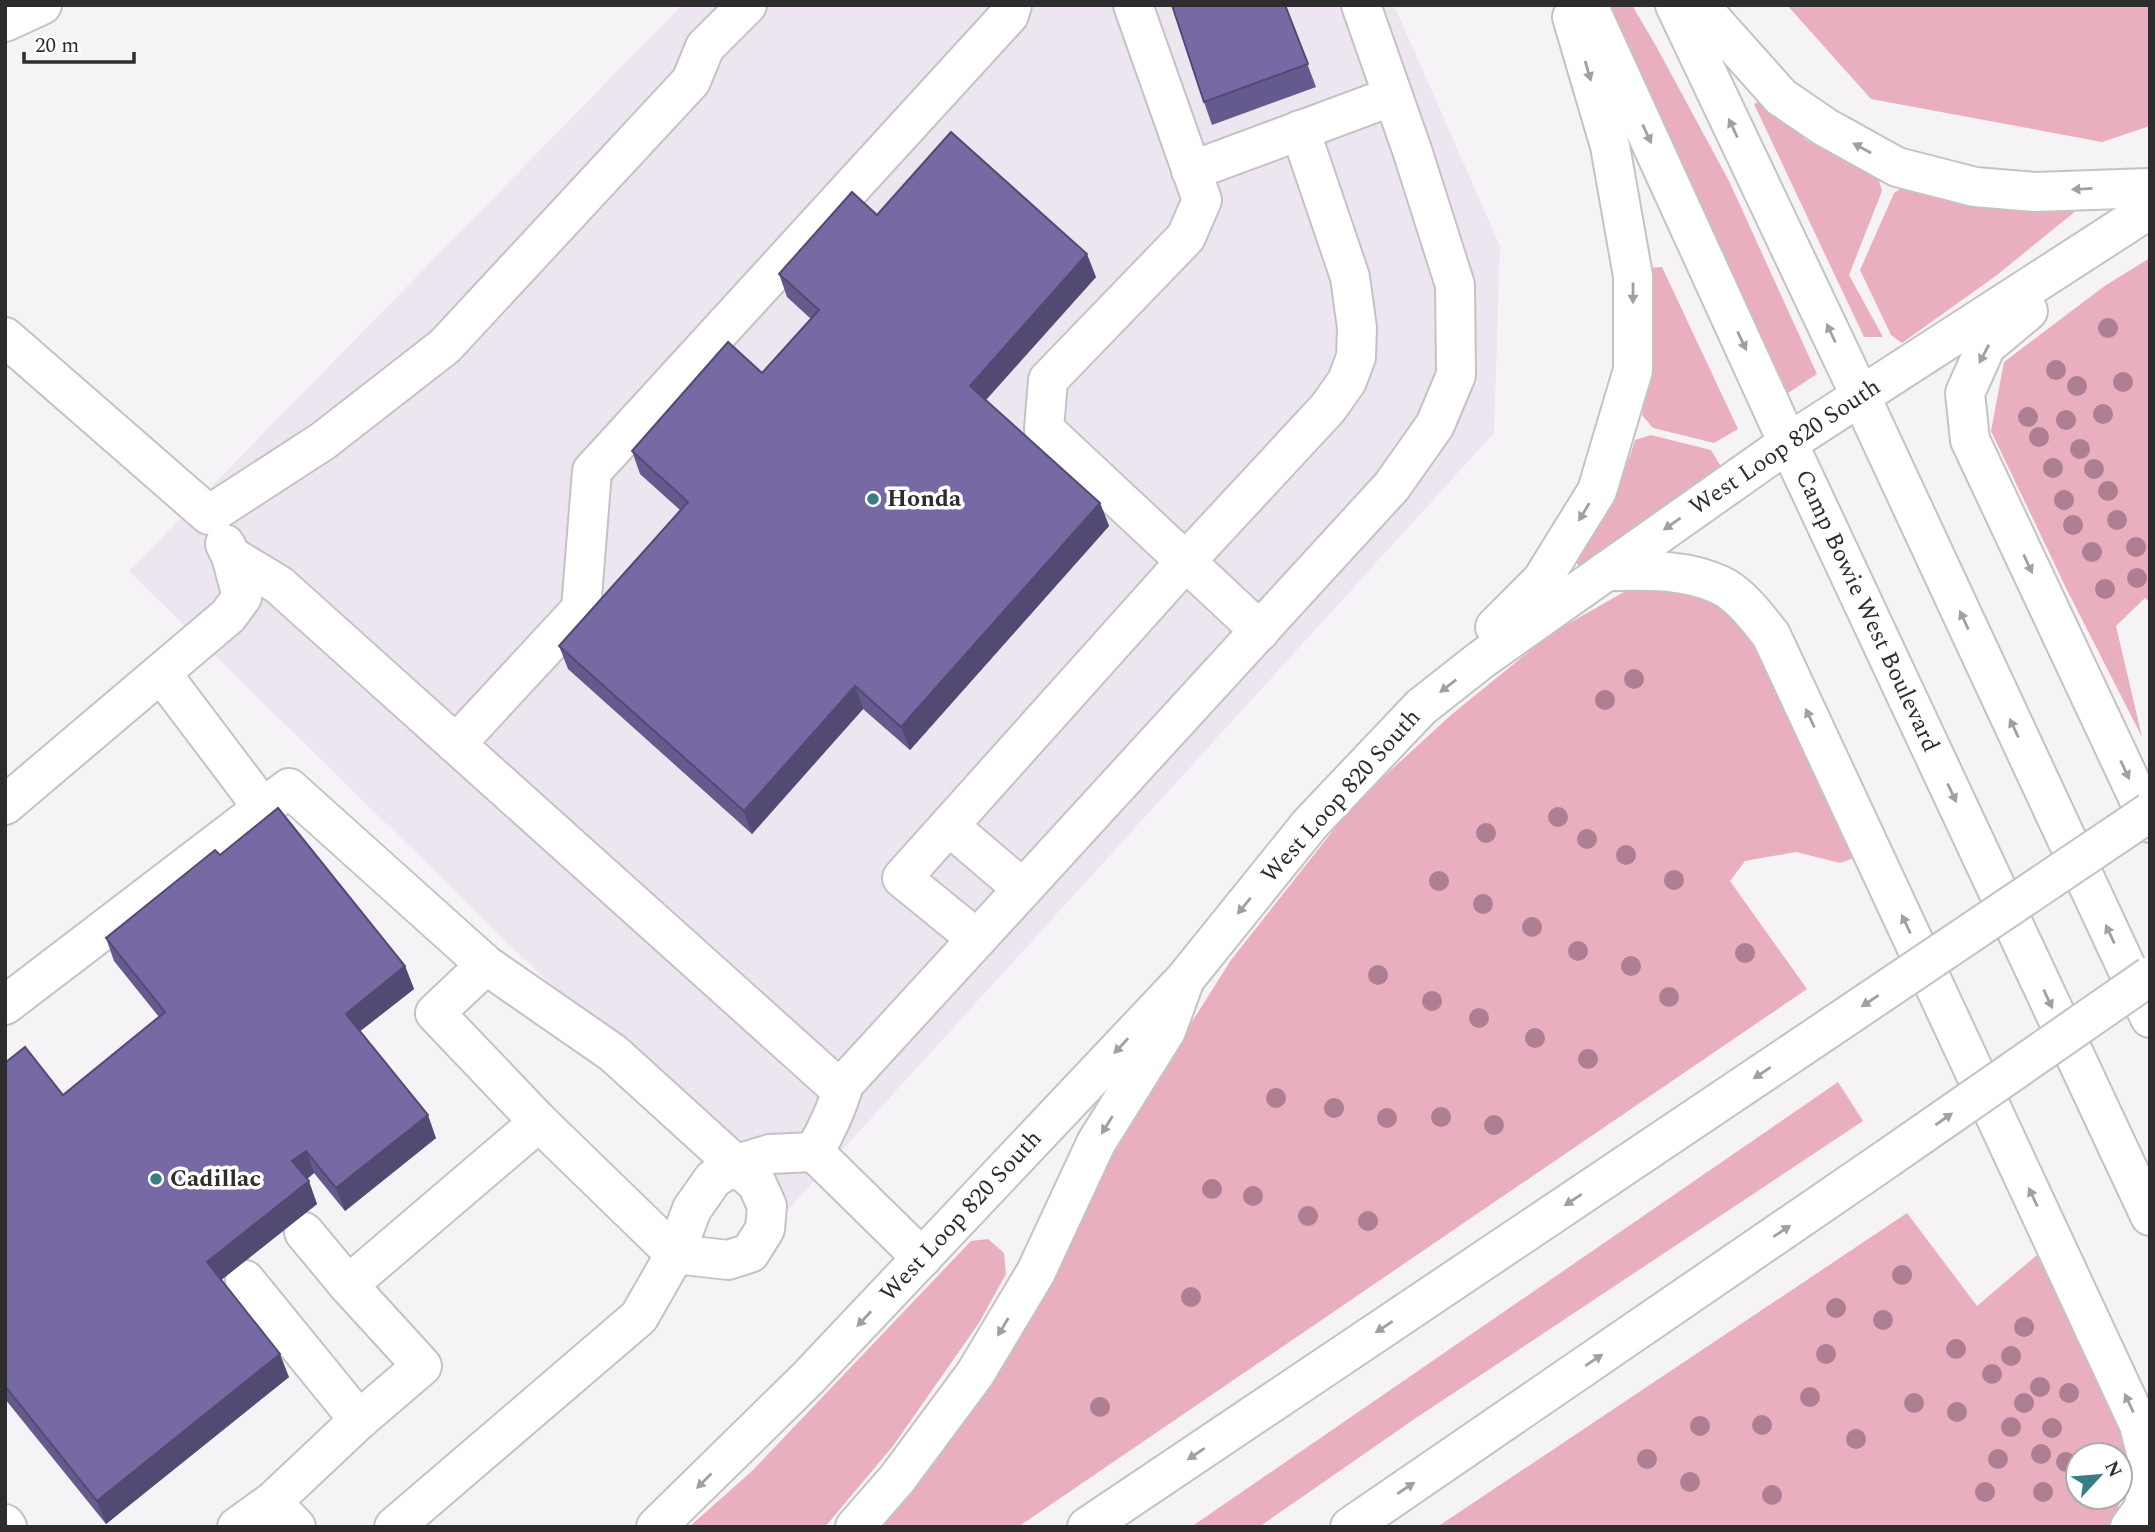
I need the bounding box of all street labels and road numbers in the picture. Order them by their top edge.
street label: West Loop 820 South [1682,369,1888,525]
street label: Camp Bowie West Boulevard [1786,464,1948,758]
street label: West Loop 820 South [1253,701,1429,891]
street label: West Loop 820 South [871,1122,1051,1310]

